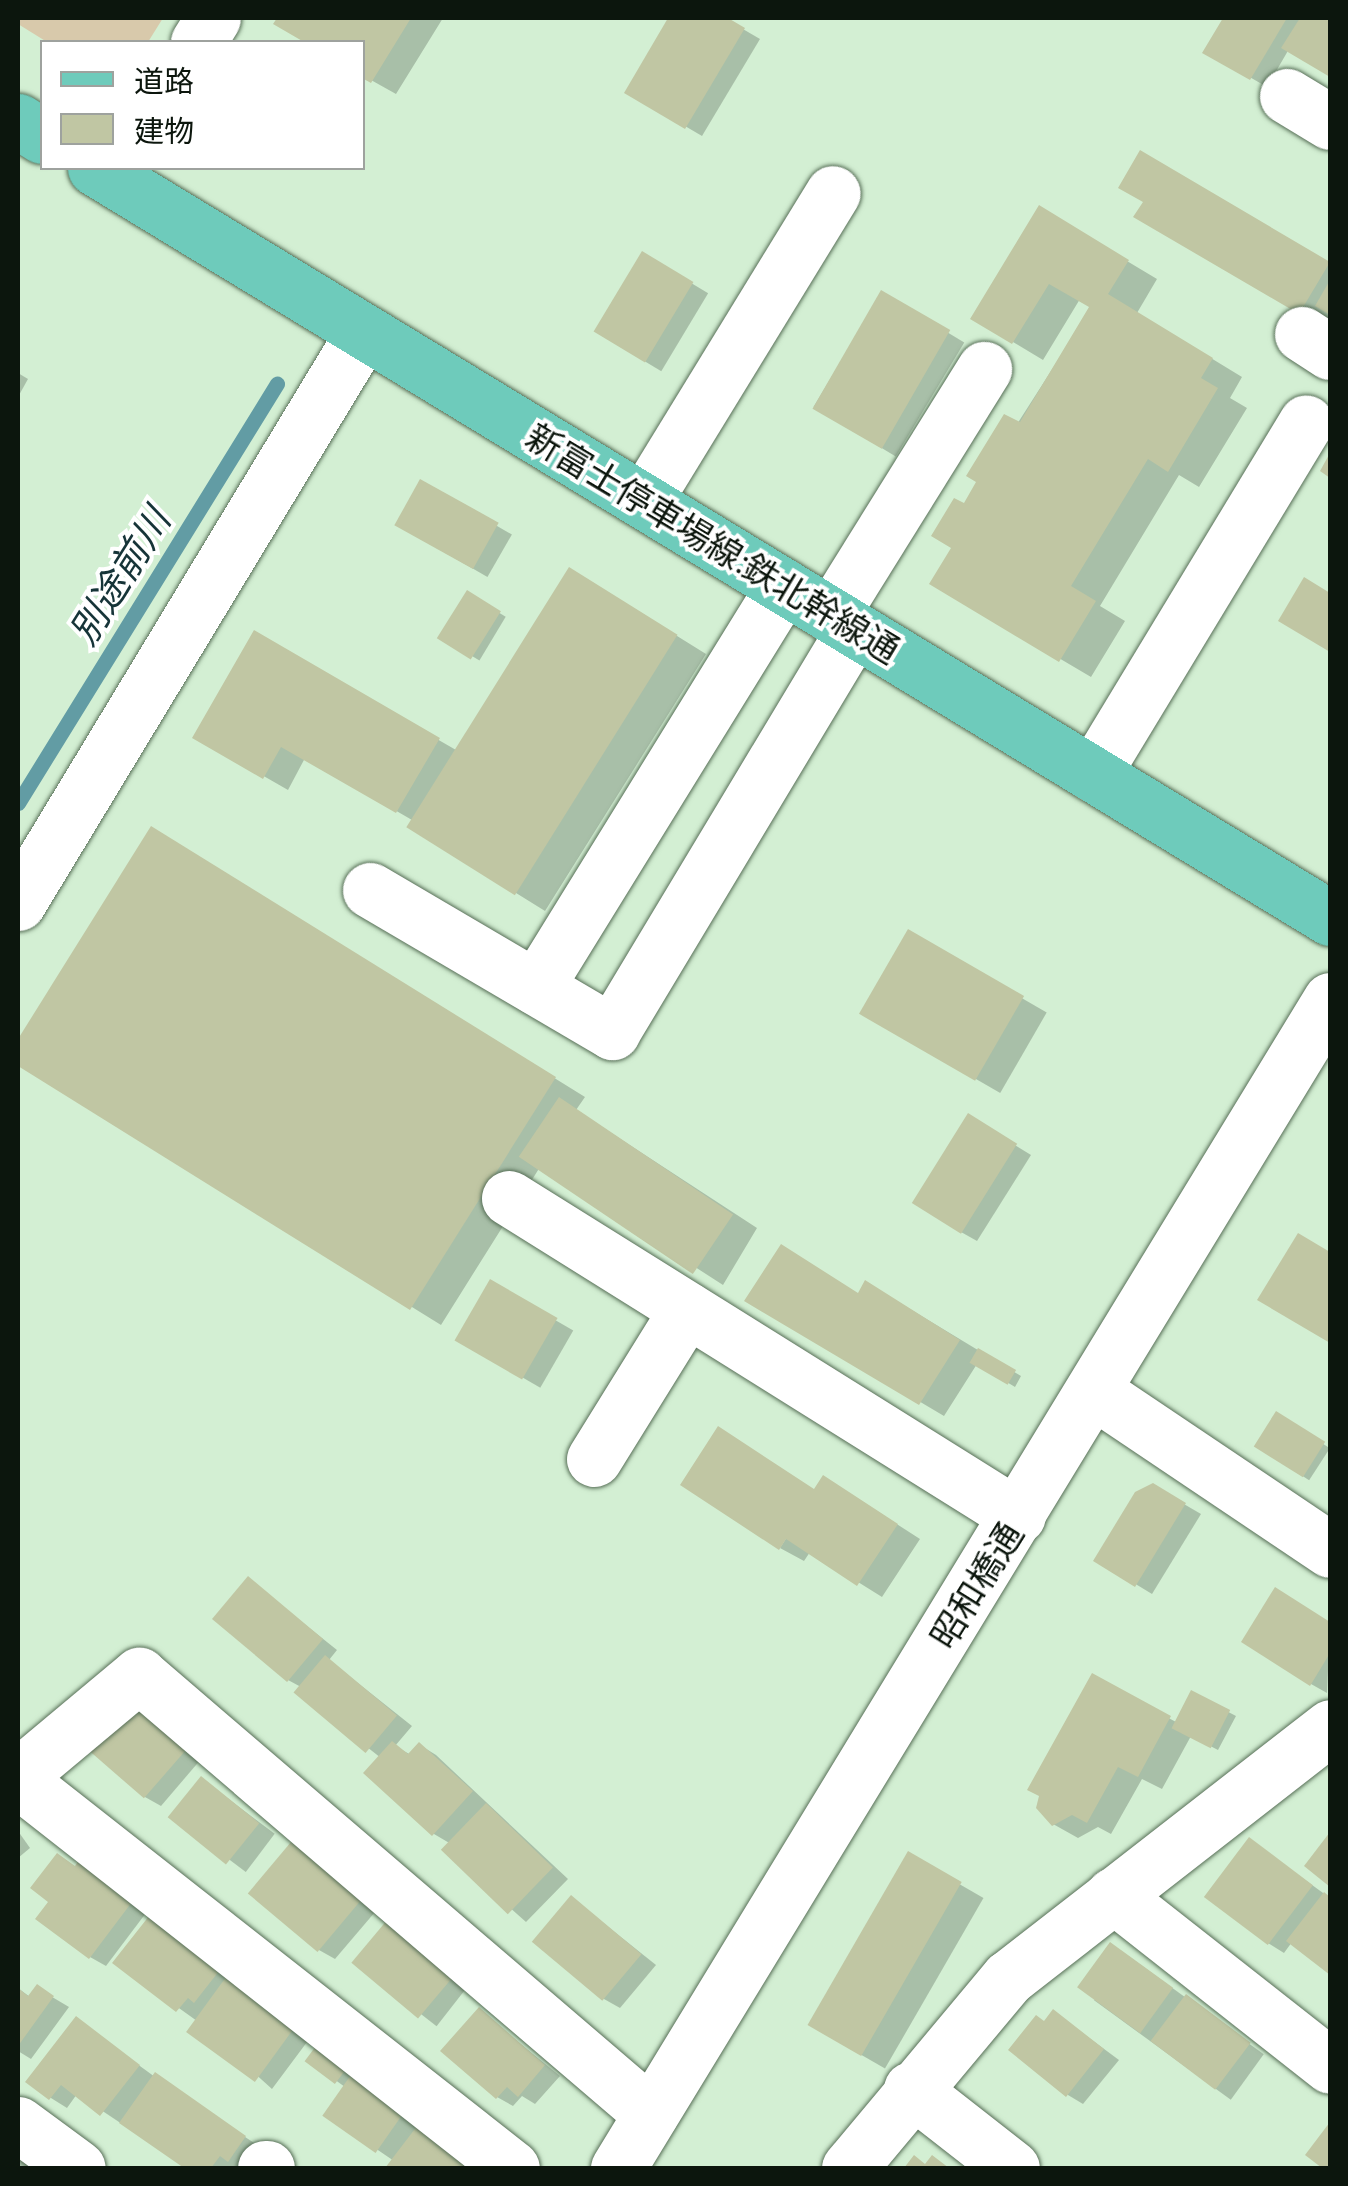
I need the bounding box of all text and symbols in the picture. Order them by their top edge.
legend [40,40,365,170]
text: 道路 [134,61,194,100]
text: 建物 [134,111,194,150]
street label: 新富士停車場線:鉄北幹線通 [519,415,907,671]
water label: 別途前川 [59,499,179,653]
street label: 昭和橋通 [921,1515,1031,1655]

